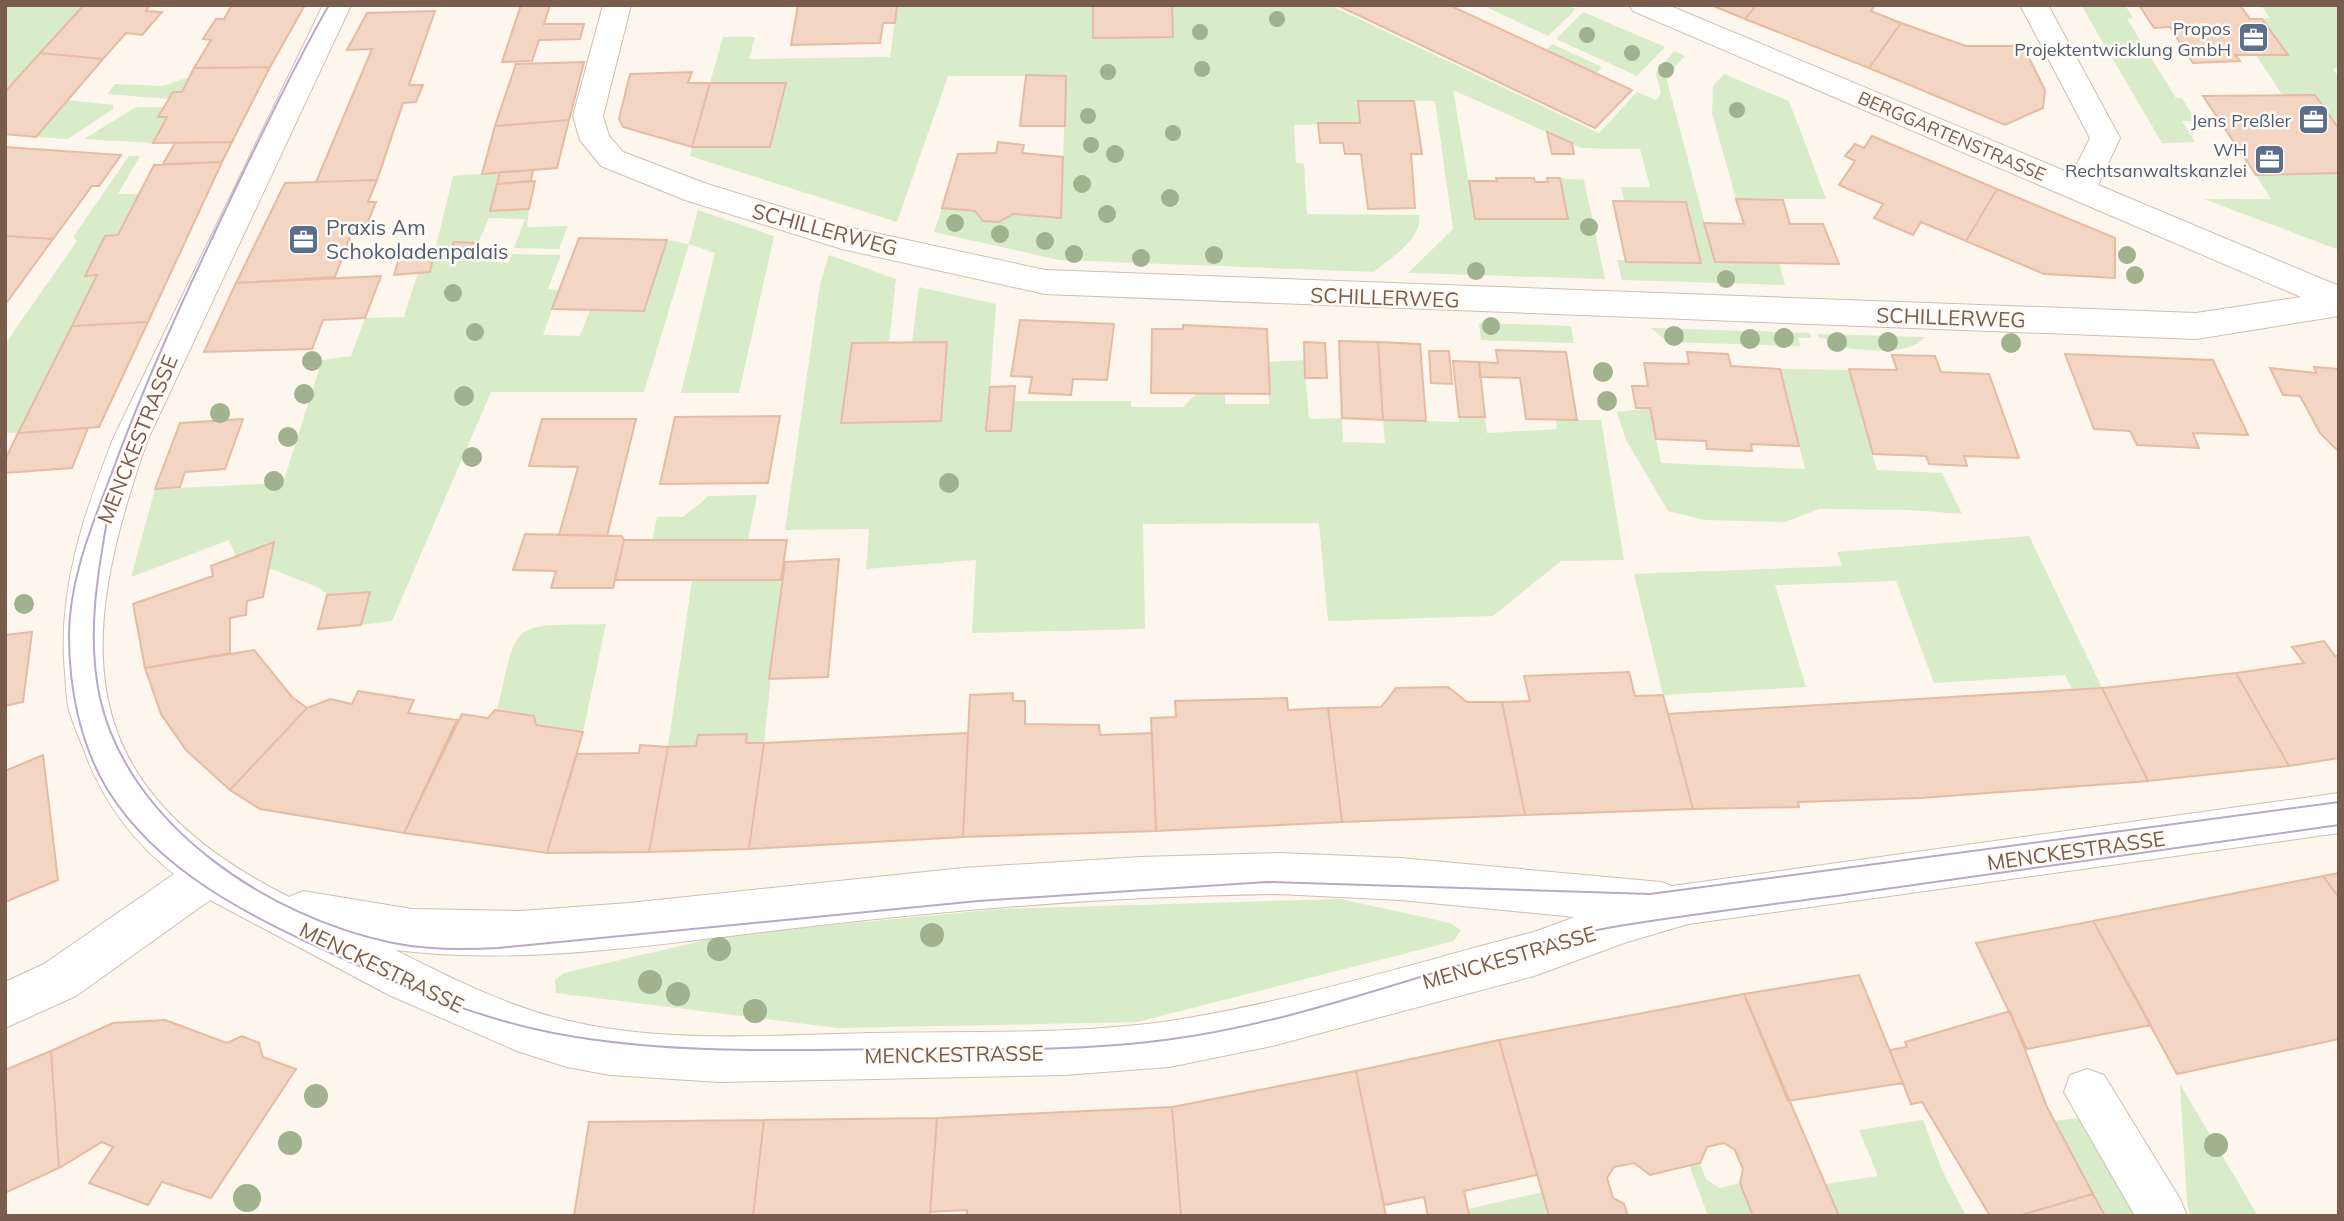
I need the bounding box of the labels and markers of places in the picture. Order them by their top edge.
place label: Propos Projektentwicklung GmbH [2014,17,2231,61]
office icon: Propos Projektentwicklung GmbH [2237,21,2271,55]
office icon: Jens Preßler [2297,103,2331,137]
place label: Jens Preßler [2191,109,2291,132]
place label: WH Rechtsanwaltskanzlei [2065,138,2247,182]
office icon: WH Rechtsanwaltskanzlei [2253,142,2287,176]
place label: Praxis Am Schokoladenpalais [326,214,508,264]
office icon: Praxis Am Schokoladenpalais [286,222,320,256]

